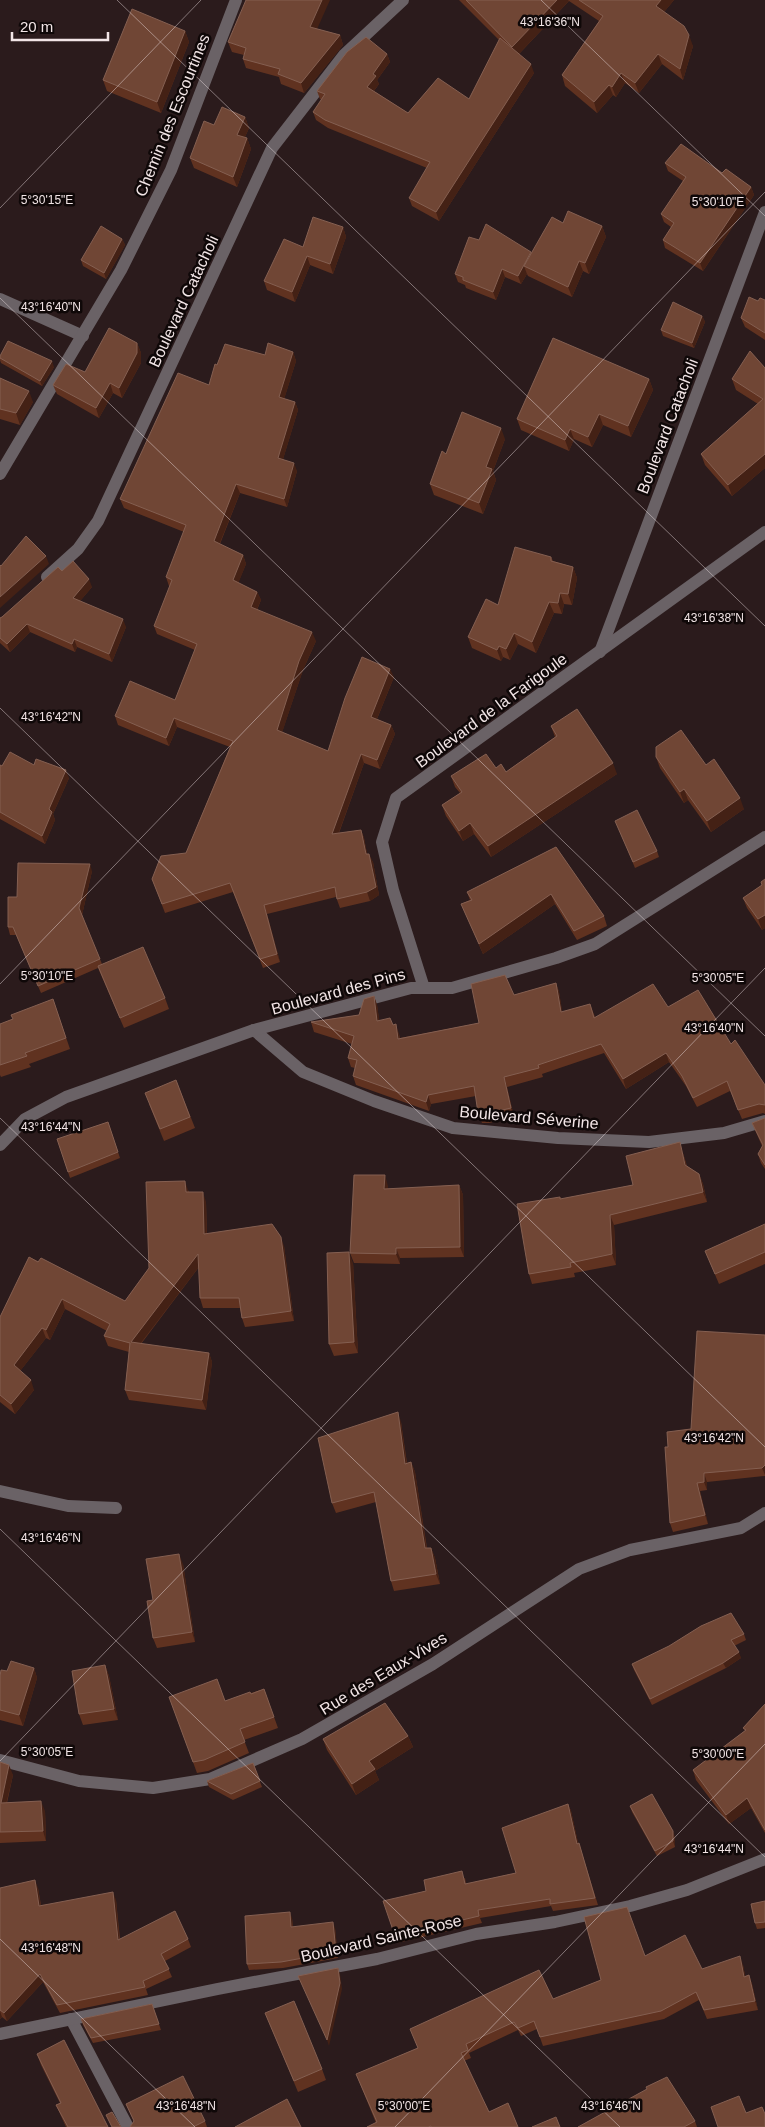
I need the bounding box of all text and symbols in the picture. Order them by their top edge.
scale bar [12,10,109,42]
text: 43°16'36"N [520,15,580,29]
text: 20 m [20,18,53,35]
street label: Chemin des Escourtines [132,32,213,199]
text: 5°30'15"E [21,193,73,207]
text: 5°30'10"E [692,195,744,209]
street label: Boulevard Catacholi [145,233,221,370]
text: 43°16'40"N [21,300,81,314]
street label: Boulevard Catacholi [634,356,701,496]
text: 43°16'38"N [684,611,744,625]
street label: Boulevard de la Farigoule [413,650,570,771]
text: 43°16'42"N [21,710,81,724]
street label: Boulevard des Pins [269,965,407,1018]
text: 5°30'10"E [21,969,73,983]
text: 5°30'05"E [692,971,744,985]
text: 43°16'40"N [684,1021,744,1035]
street label: Boulevard Séverine [459,1103,599,1132]
text: 43°16'44"N [21,1120,81,1134]
text: 43°16'42"N [684,1431,744,1445]
text: 43°16'46"N [21,1531,81,1545]
street label: Rue des Eaux-Vives [317,1629,450,1718]
text: 5°30'05"E [21,1745,73,1759]
text: 5°30'00"E [692,1747,744,1761]
text: 43°16'44"N [684,1842,744,1856]
street label: Boulevard Sainte-Rose [299,1912,463,1965]
text: 43°16'48"N [21,1941,81,1955]
text: 43°16'48"N [156,2099,216,2113]
text: 5°30'00"E [378,2099,430,2113]
text: 43°16'46"N [581,2099,641,2113]

